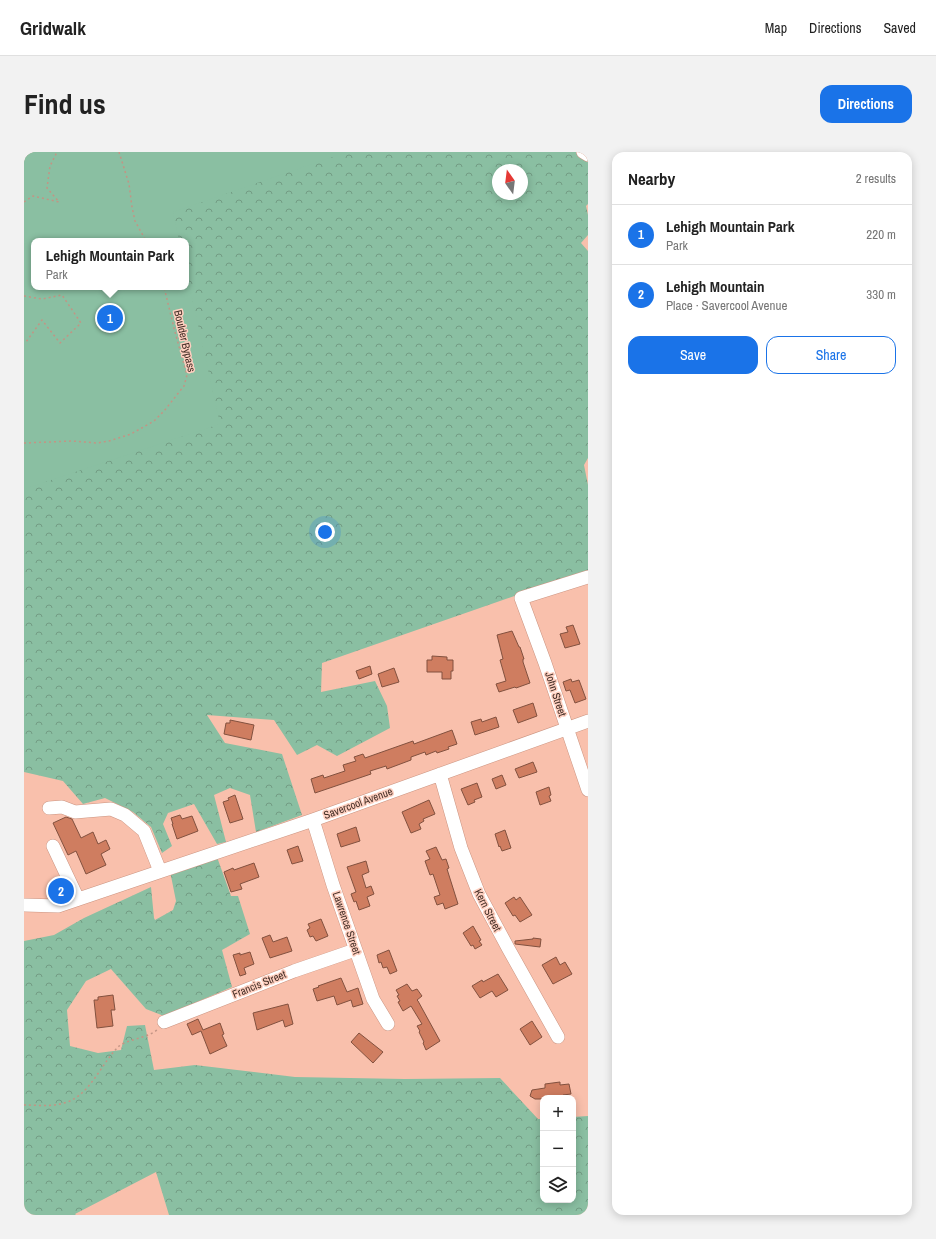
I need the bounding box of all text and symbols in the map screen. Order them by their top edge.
text: Gridwalk [20,15,86,41]
text: Map [765,19,787,37]
text: Directions [809,19,861,37]
text: Saved [883,19,916,37]
text: Find us [24,85,106,123]
button: Directions [820,85,912,123]
north arrow [492,164,528,200]
text: Nearby [628,167,675,190]
text: 2 results [856,170,896,187]
text: Lehigh Mountain Park [666,216,795,237]
text: 1 [638,226,644,243]
text: 220 m [866,226,896,243]
text: Park [666,237,688,254]
popup [31,238,189,290]
text: Lehigh Mountain Park [46,245,174,266]
text: Park [46,266,68,283]
text: Lehigh Mountain [666,276,764,297]
text: 2 [638,286,644,303]
text: 330 m [866,286,896,303]
text: Place · Savercool Avenue [666,297,787,314]
pin: 1 [97,303,123,333]
street label: Boulder Bypass [171,309,199,374]
button: Save [628,336,758,374]
button: Share [766,336,896,374]
your location [315,522,335,542]
street label: John Street [542,670,570,719]
street label: Savercool Avenue [322,784,394,822]
pin: 2 [48,876,74,906]
street label: Kern Street [471,886,505,934]
street label: Lawrence Street [330,890,364,957]
street label: Francis Street [230,967,288,1001]
map controls [540,1095,576,1203]
button: + [540,1095,576,1131]
button: − [540,1131,576,1167]
button: layers [540,1167,576,1203]

